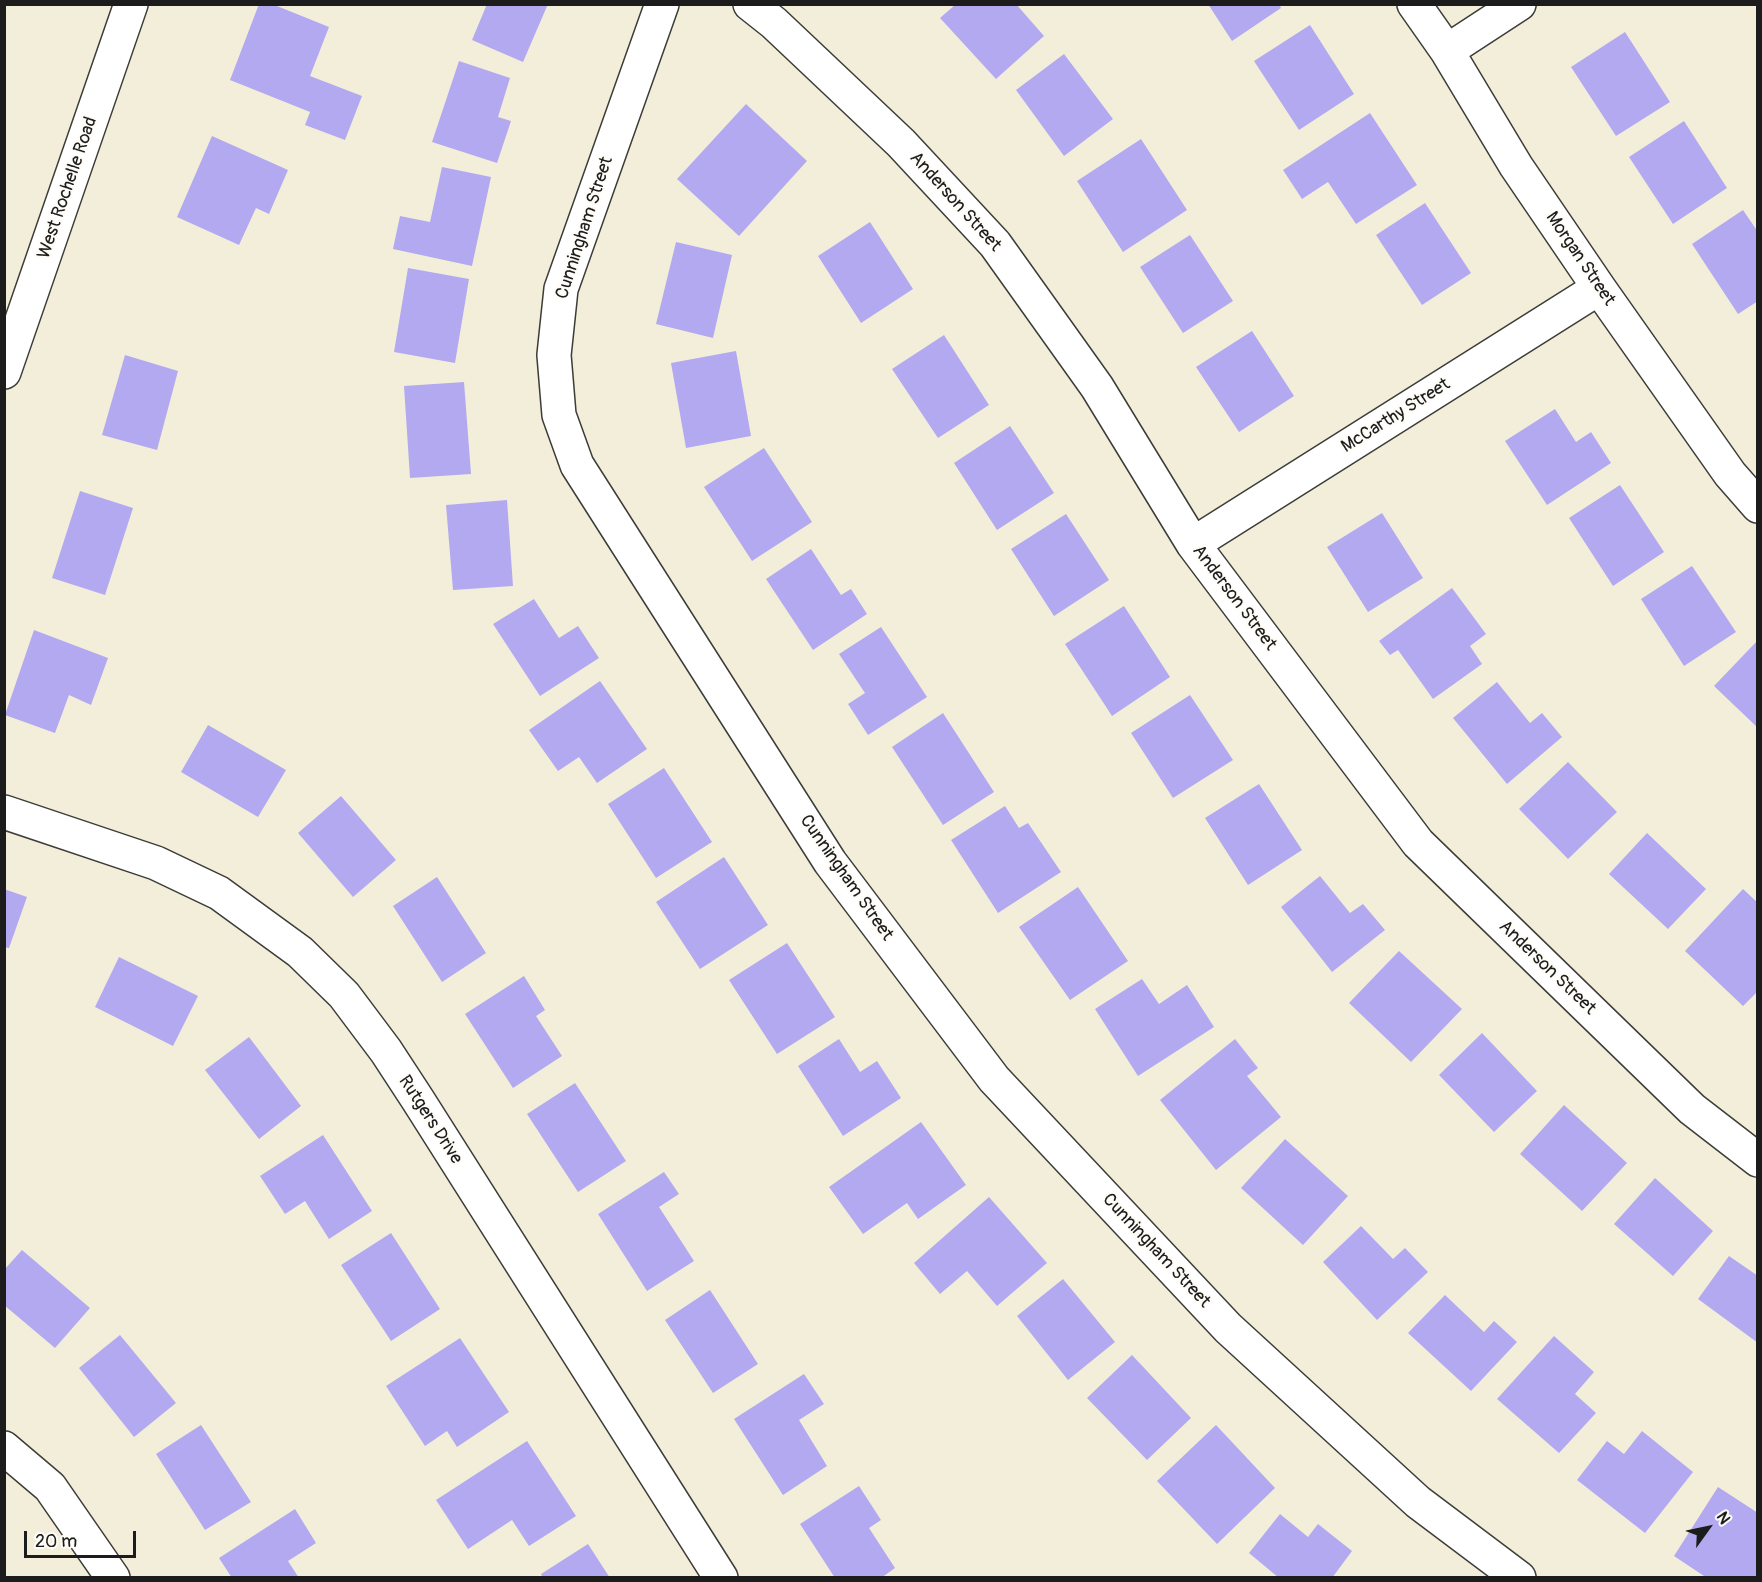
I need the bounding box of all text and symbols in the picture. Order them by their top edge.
street label: West Rochelle Road [34,114,102,262]
street label: Anderson Street [905,148,1005,256]
street label: Cunningham Street [552,154,618,302]
street label: Morgan Street [1541,208,1619,310]
street label: McCarthy Street [1338,374,1454,458]
street label: Anderson Street [1187,541,1281,655]
street label: Cunningham Street [795,811,897,945]
street label: Anderson Street [1494,916,1600,1020]
street label: Rutgers Drive [393,1072,467,1168]
street label: Cunningham Street [1097,1189,1215,1313]
north arrow [1678,1498,1738,1558]
text: N [1712,1508,1734,1528]
scale bar [27,1519,140,1557]
text: 20 m [35,1530,77,1553]

